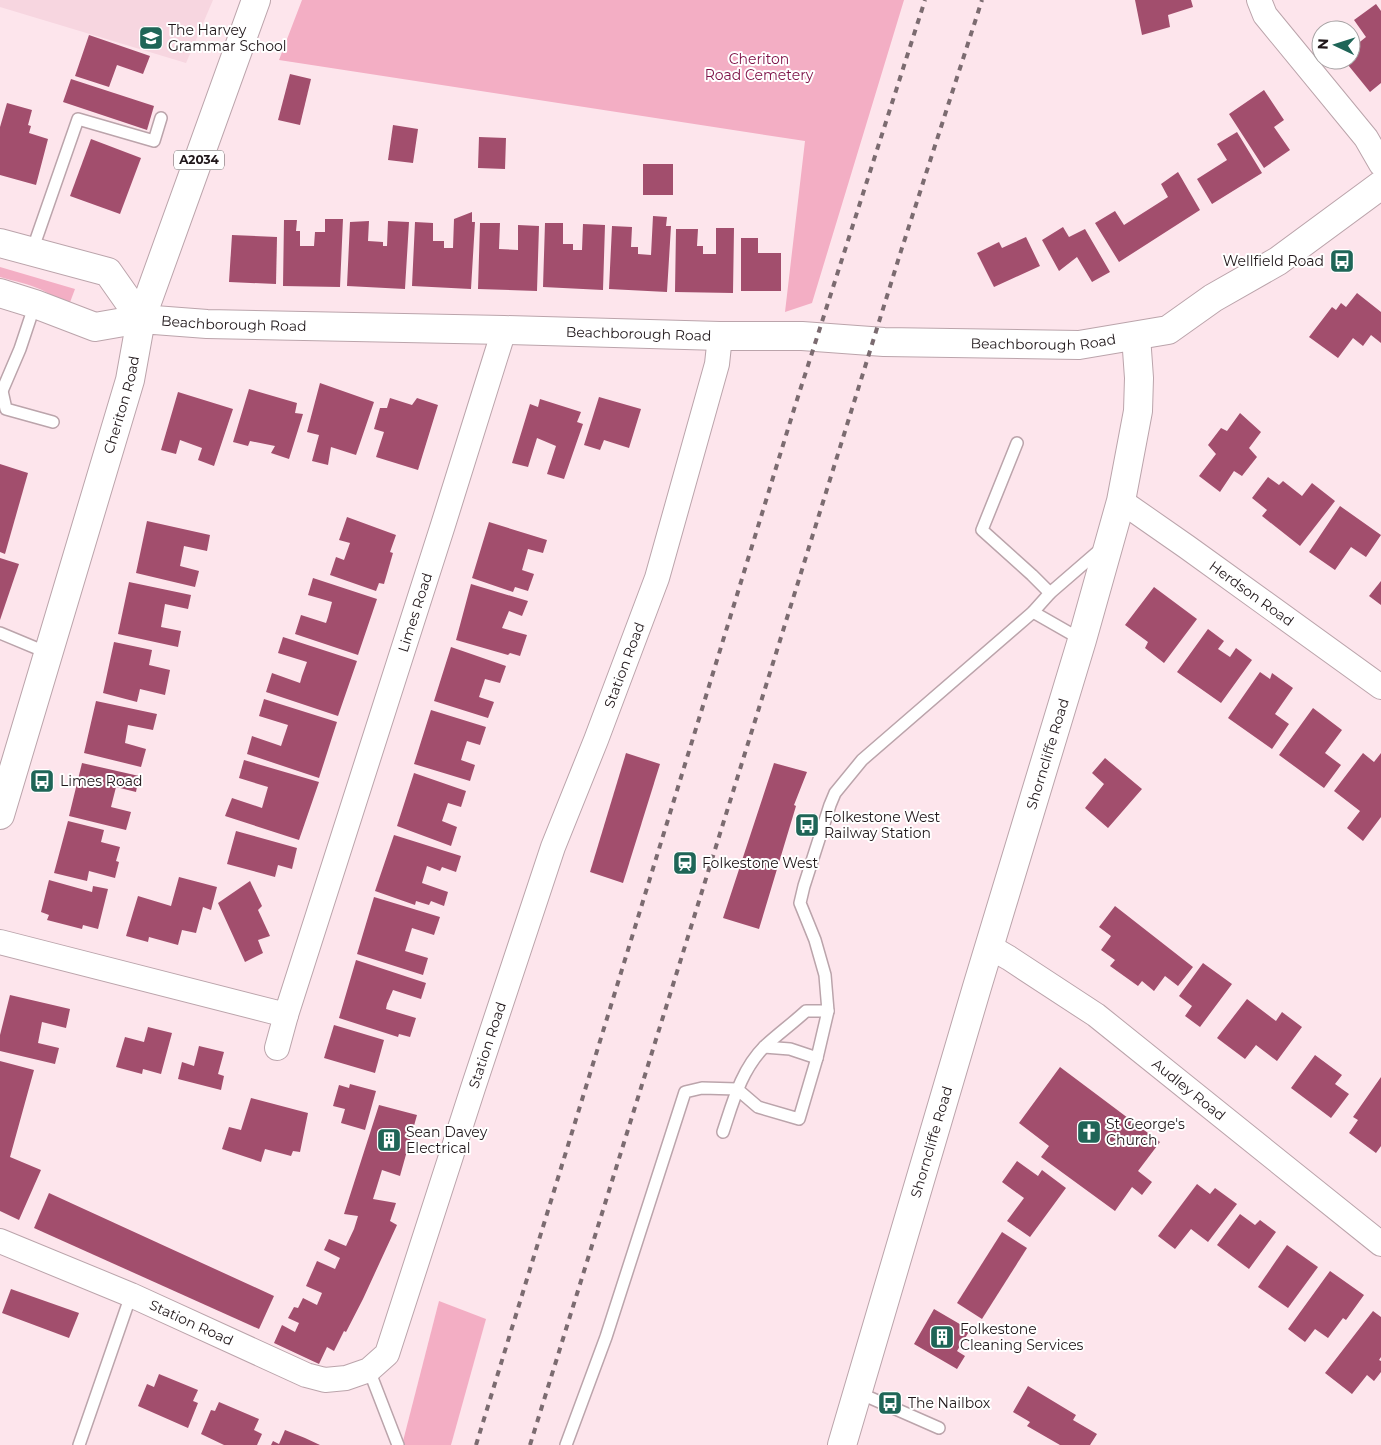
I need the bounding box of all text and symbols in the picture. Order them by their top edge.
north arrow [1311,20,1361,70]
place label: The Harvey Grammar School [168,21,287,55]
school or university icon: The Harvey Grammar School [138,25,164,51]
text: N [1314,38,1332,50]
park label: Cheriton Road Cemetery [705,50,814,84]
road number: A2034 [174,150,224,170]
bus stop icon: Wellfield Road [1329,248,1355,274]
place label: Wellfield Road [1223,252,1324,270]
street label: Beachborough Road [160,312,307,335]
street label: Beachborough Road [566,323,712,345]
street label: Beachborough Road [971,330,1117,354]
street label: Cheriton Road [99,354,143,456]
street label: Herdson Road [1206,557,1297,630]
street label: Limes Road [394,570,436,654]
street label: Station Road [600,620,648,711]
street label: Shorncliffe Road [1022,696,1073,812]
bus stop icon: Limes Road [29,768,55,794]
place label: Limes Road [60,772,142,790]
place label: Folkestone West Railway Station [824,808,940,842]
bus stop icon: Folkestone West Railway Station [794,812,820,838]
station icon: Folkestone West [672,850,698,876]
place label: Folkestone West [702,854,818,872]
street label: Station Road [464,999,510,1091]
street label: Audley Road [1149,1055,1229,1124]
street label: Shorncliffe Road [906,1084,956,1200]
place label: St George's Church [1106,1115,1185,1149]
church icon: St George's Church [1076,1119,1102,1145]
place label: Sean Davey Electrical [406,1123,488,1157]
building icon: Sean Davey Electrical [376,1127,402,1153]
street label: Station Road [146,1296,236,1350]
place label: Folkestone Cleaning Services [960,1320,1084,1354]
building icon: Folkestone Cleaning Services [929,1324,955,1350]
bus stop icon: The Nailbox [877,1390,903,1416]
place label: The Nailbox [908,1394,991,1412]

